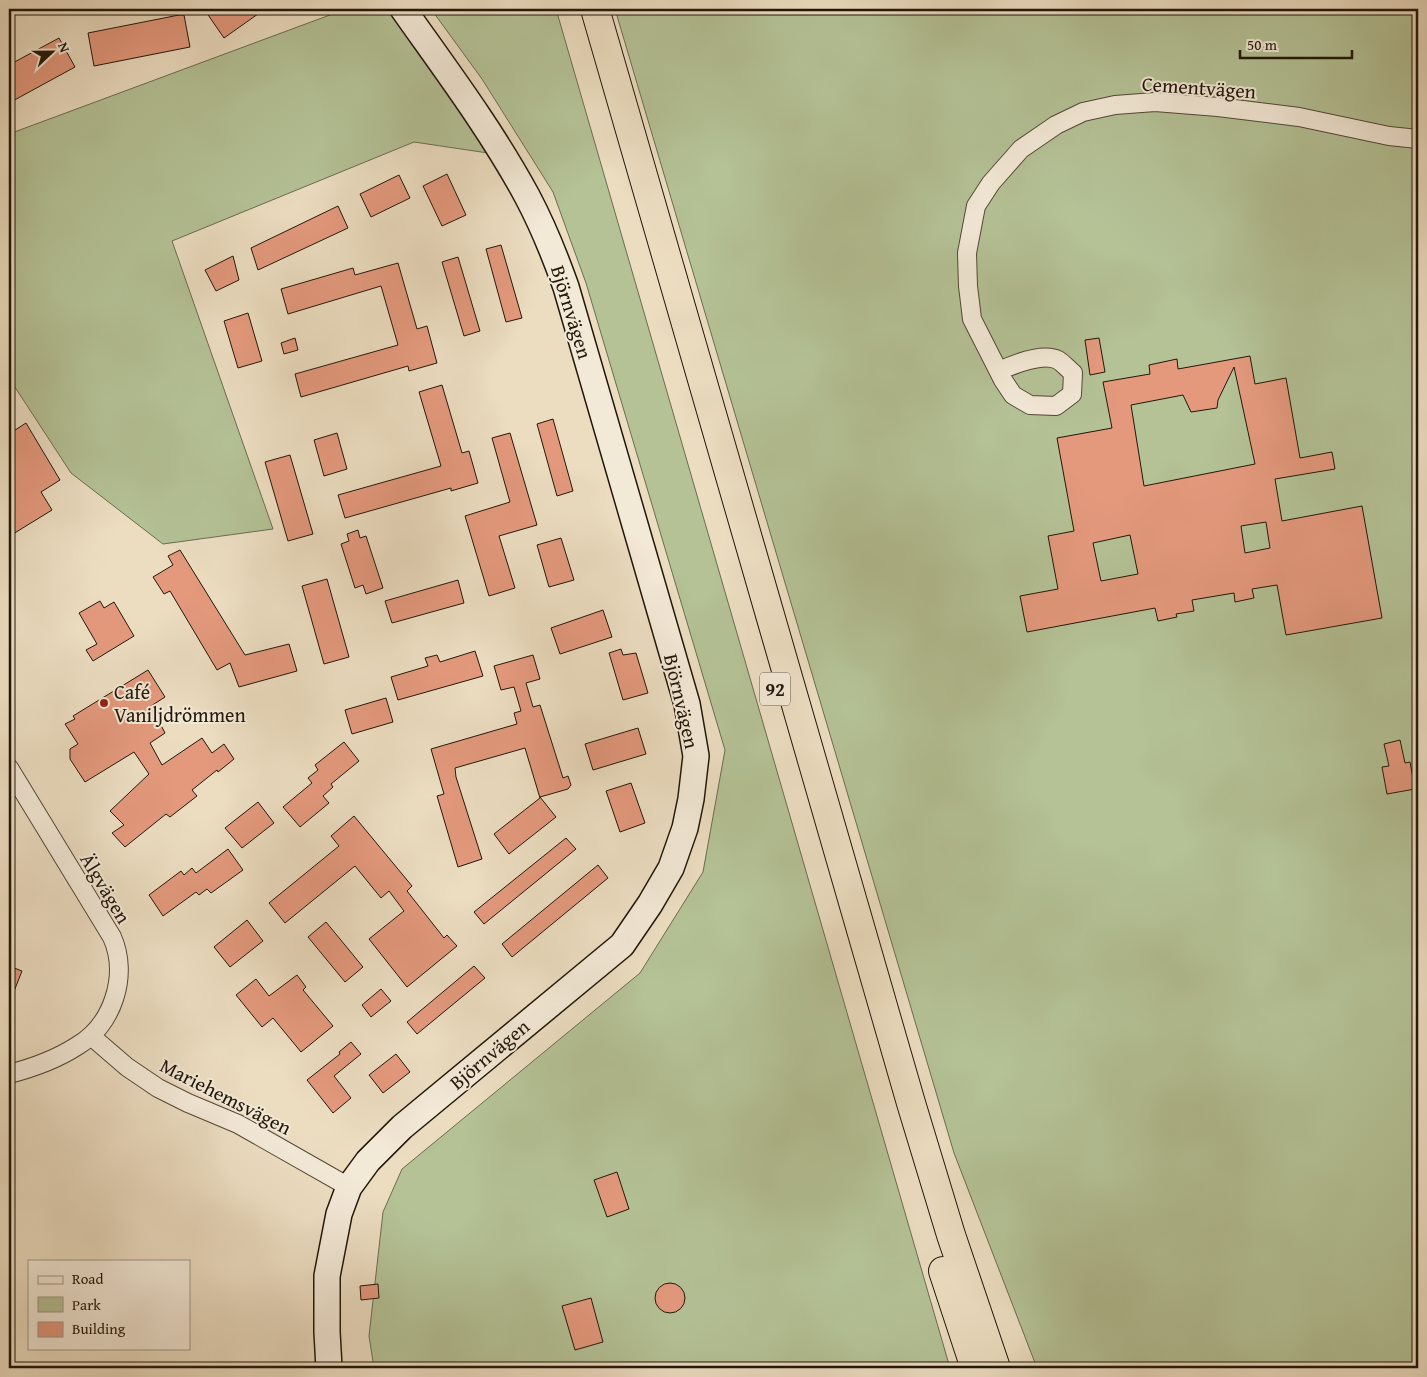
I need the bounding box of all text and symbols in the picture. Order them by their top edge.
north arrow [28,28,78,78]
scale bar [1240,28,1352,60]
text: 50 m [1247,34,1278,55]
text: N [53,39,75,56]
street label: Cementvägen [1141,69,1257,105]
street label: Björnvägen [544,262,600,362]
street label: Björnvägen [657,651,707,751]
road number: 92 [760,672,790,706]
place label: Café Vaniljdrömmen [114,677,246,729]
marker: Café Vaniljdrömmen [98,697,110,709]
street label: Älgvägen [74,847,138,929]
street label: Björnvägen [443,1012,535,1096]
street label: Mariehemsvägen [155,1050,297,1142]
legend [28,1260,190,1350]
text: Road [72,1268,103,1289]
text: Park [72,1294,101,1315]
text: Building [72,1318,126,1339]

